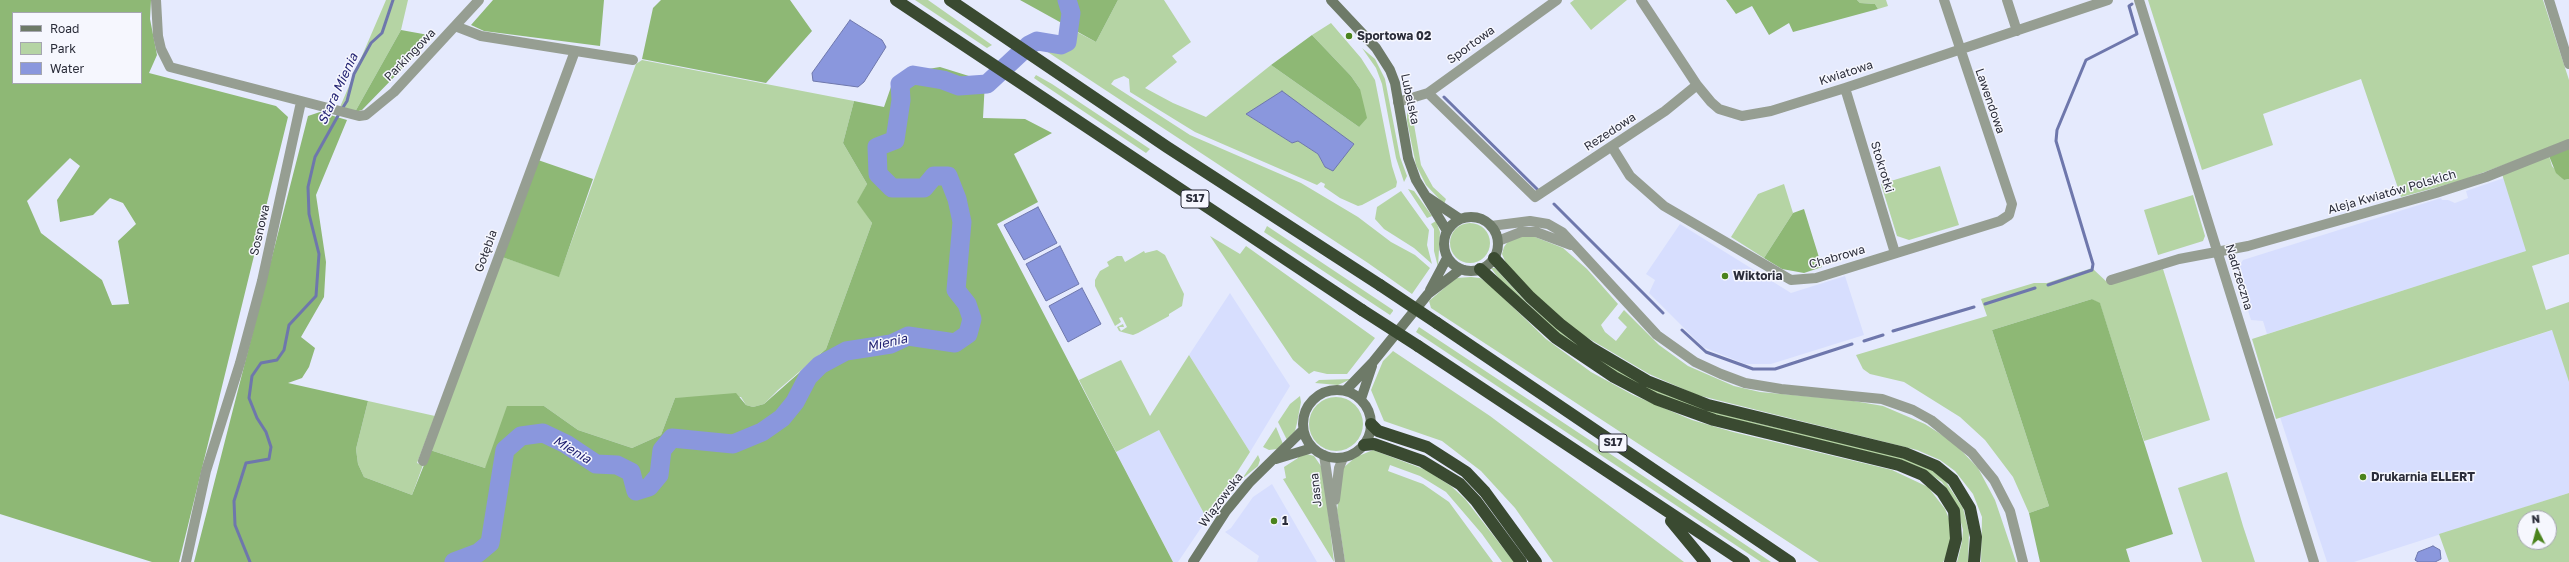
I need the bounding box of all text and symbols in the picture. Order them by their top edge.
legend [12,12,142,84]
text: Road [50,21,79,36]
street label: Sportowa [1444,23,1498,67]
street label: Parkingowa [381,26,439,84]
place label: Sportowa 02 [1357,29,1431,43]
marker: Sportowa 02 [1344,31,1354,41]
text: Park [50,41,76,56]
water label: Stara Mienia [315,51,361,127]
street label: Kwiatowa [1817,58,1875,88]
text: Water [50,61,84,76]
street label: Lawendowa [1972,66,2008,136]
street label: Lubelska [1398,72,1422,126]
street label: Rezedowa [1581,110,1639,154]
street label: Stokrotki [1867,140,1897,194]
street label: Aleja Kwiatów Polskich [2326,167,2458,217]
road number: S17 [1181,190,1209,208]
street label: Sosnowa [247,203,273,257]
street label: Gołębia [472,228,500,274]
street label: Chabrowa [1807,242,1867,272]
street label: Nadrzeczna [2222,242,2256,312]
place label: Wiktoria [1733,269,1782,283]
marker: Wiktoria [1720,271,1730,281]
water label: Mienia [865,331,909,355]
water label: Mienia [550,433,594,467]
road number: S17 [1599,434,1627,452]
street label: Wiązowska [1196,470,1246,530]
place label: Drukarnia ELLERT [2371,470,2475,484]
street label: Jasna [1307,472,1325,508]
marker: Drukarnia ELLERT [2358,472,2368,482]
north arrow [2517,510,2557,550]
text: N [2531,512,2541,525]
place label: 1 [1282,514,1288,528]
marker: 1 [1269,516,1279,526]

